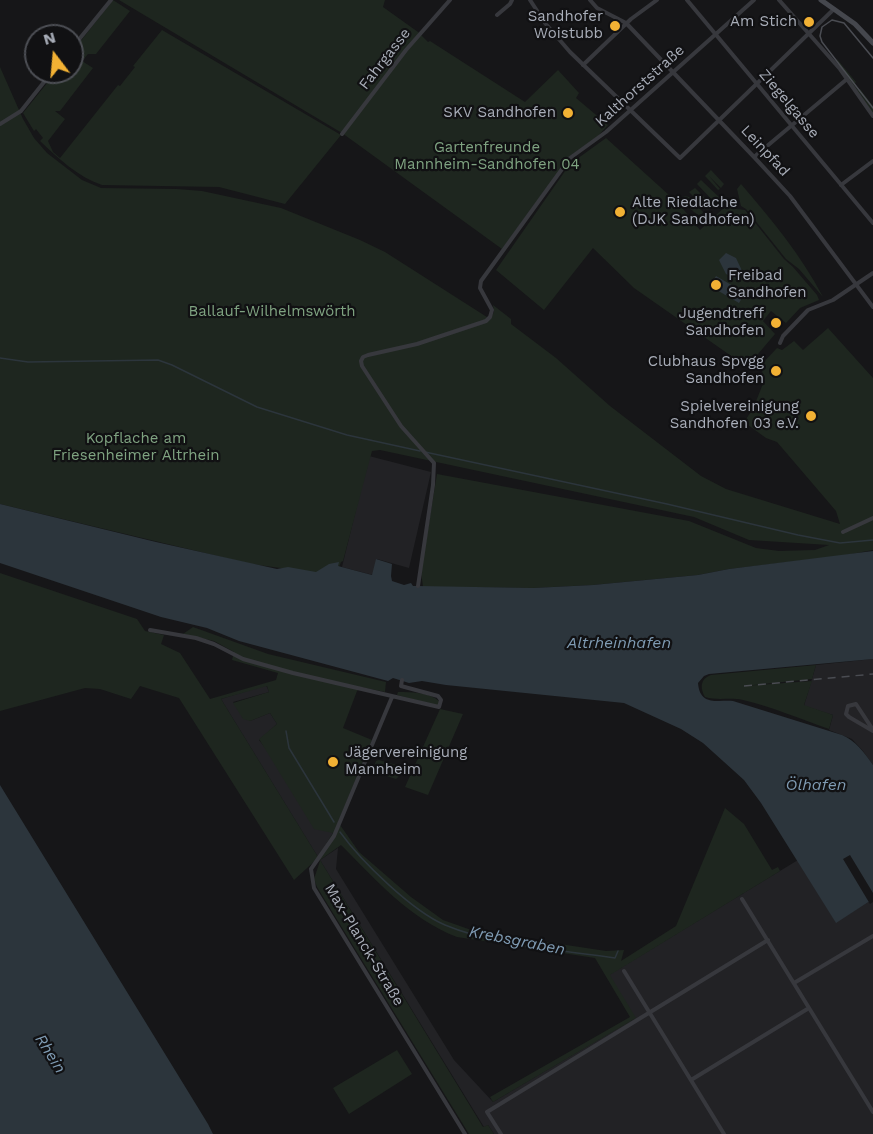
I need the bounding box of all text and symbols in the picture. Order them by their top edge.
place label: Sandhofer Woistubb [528,8,603,43]
place label: Am Stich [730,13,797,31]
marker: Am Stich [802,15,816,29]
marker: Sandhofer Woistubb [608,19,622,33]
north arrow [24,24,84,84]
street label: Fahrgasse [355,25,415,93]
text: N [41,27,58,49]
street label: Kalthorststraße [592,41,688,131]
street label: Ziegelgasse [755,66,823,142]
place label: SKV Sandhofen [443,104,556,122]
marker: SKV Sandhofen [561,106,575,120]
street label: Leinpfad [737,122,793,180]
park label: Gartenfreunde Mannheim-Sandhofen 04 [394,139,580,174]
place label: Alte Riedlache (DJK Sandhofen) [632,194,754,229]
marker: Alte Riedlache (DJK Sandhofen) [613,205,627,219]
place label: Freibad Sandhofen [728,267,806,302]
marker: Freibad Sandhofen [709,278,723,292]
park label: Ballauf-Wilhelmswörth [188,303,356,321]
place label: Jugendtreff Sandhofen [679,305,764,340]
marker: Jugendtreff Sandhofen [769,316,783,330]
place label: Clubhaus Spvgg Sandhofen [648,353,764,388]
marker: Clubhaus Spvgg Sandhofen [769,364,783,378]
place label: Spielvereinigung Sandhofen 03 e.V. [670,398,799,433]
marker: Spielvereinigung Sandhofen 03 e.V. [804,409,818,423]
park label: Kopflache am Friesenheimer Altrhein [52,430,220,465]
water label: Altrheinhafen [567,633,671,653]
place label: Jägervereinigung Mannheim [345,744,467,779]
marker: Jägervereinigung Mannheim [326,755,340,769]
water label: Ölhafen [786,775,846,795]
street label: Max-Planck-Straße [320,881,408,1009]
water label: Krebsgraben [467,922,567,960]
water label: Rhein [31,1031,69,1077]

